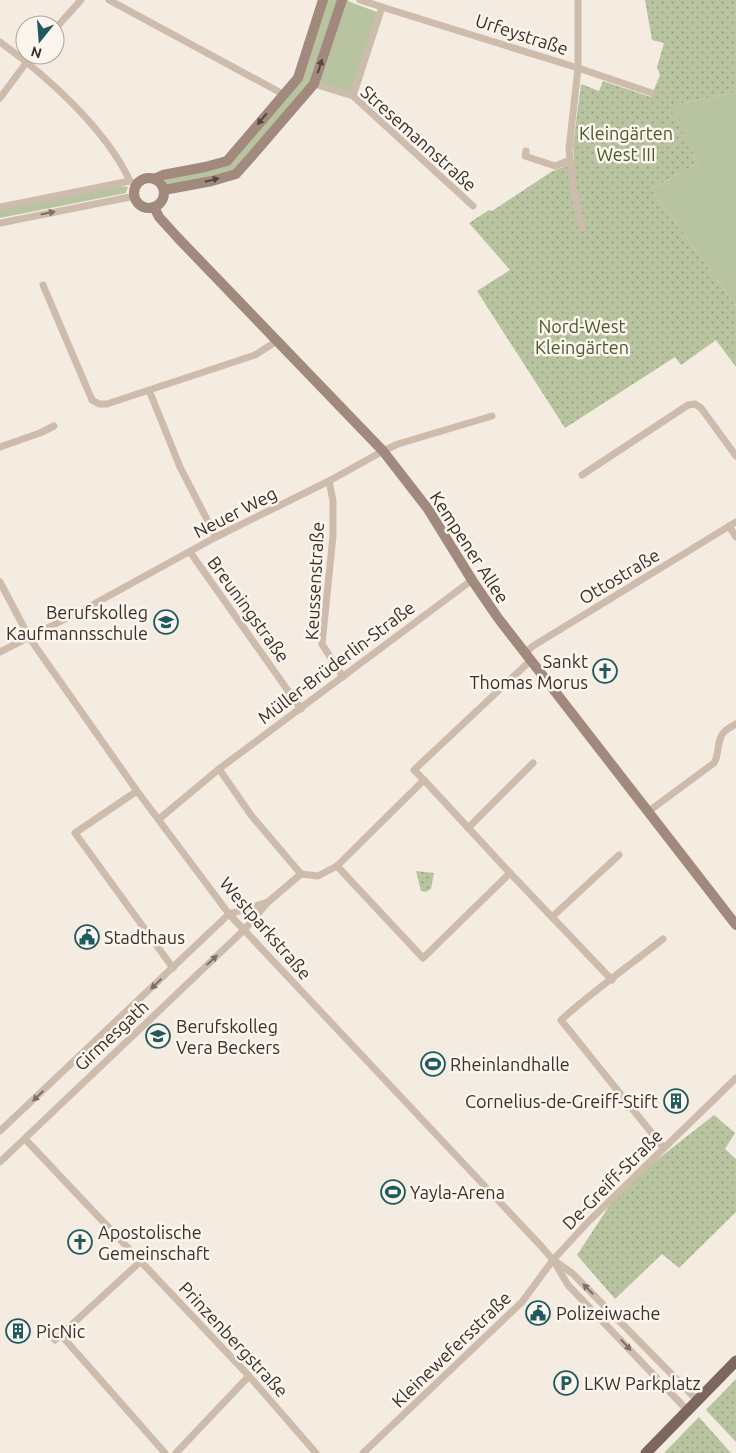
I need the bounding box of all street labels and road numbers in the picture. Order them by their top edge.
street label: Urfeystraße [473,10,571,58]
street label: Stresemannstraße [357,81,481,195]
street label: Neuer Weg [190,483,280,541]
street label: Kempener Allee [427,488,513,606]
street label: Keussenstraße [301,521,327,641]
street label: Ottostraße [575,544,663,608]
street label: Breuningstraße [204,552,294,666]
street label: Müller-Brüderlin-Straße [254,597,418,727]
street label: Westparkstraße [216,873,316,983]
street label: Girmesgath [70,996,152,1074]
street label: De-Greiff-Straße [558,1125,666,1233]
street label: Prinzenbergstraße [176,1277,292,1401]
street label: Kleinewefersstraße [388,1287,514,1411]

